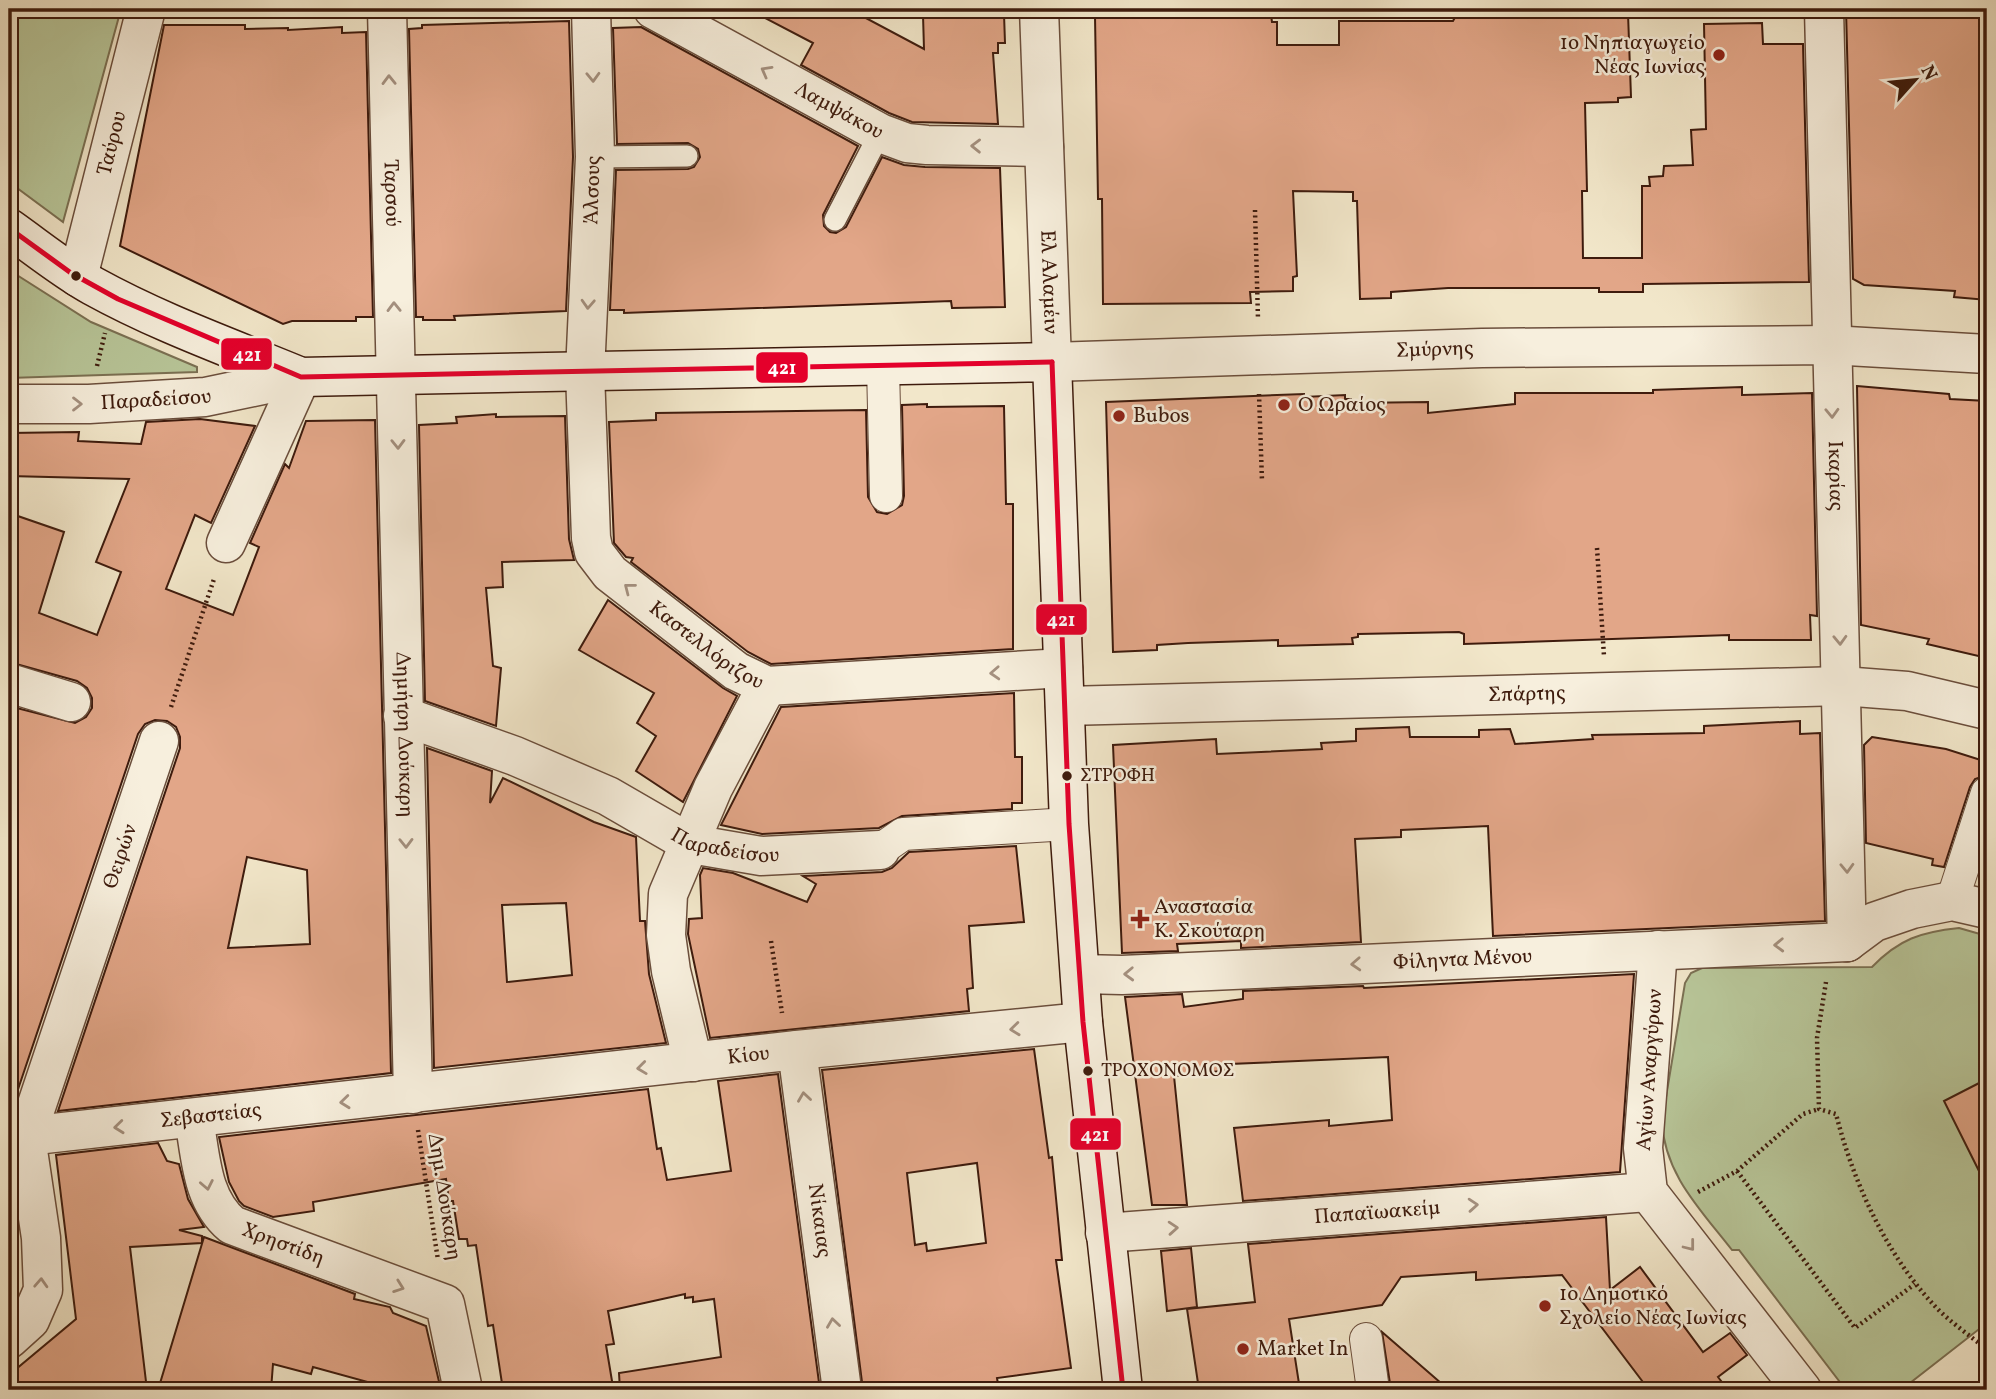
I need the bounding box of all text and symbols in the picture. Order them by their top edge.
place label: 1ο Νηπιαγωγείο Νέας Ιωνίας [1560,29,1705,82]
north arrow [1881,46,1951,116]
marker: 1ο Νηπιαγωγείο Νέας Ιωνίας [1711,47,1727,63]
text: N [1914,61,1943,85]
one-way arrow [761,66,773,79]
one-way arrow [585,72,600,83]
one-way arrow [381,74,397,85]
street label: Λαμψάκου [789,75,889,147]
street label: Ταύρου [90,108,134,179]
one-way arrow [970,138,981,154]
street label: Άλσους [577,155,609,225]
street label: Ταρσού [376,159,407,227]
street label: Ελ Αλαμέιν [1033,229,1065,334]
unlabelled marker [69,269,83,283]
one-way arrow [580,299,595,310]
one-way arrow [387,302,402,313]
street label: Σμύρνης [1396,334,1474,365]
line badge: 421 [220,337,273,371]
text: 421 [232,343,262,369]
line badge: 421 [755,351,809,384]
text: 421 [767,356,797,382]
street label: Παραδείσου [100,382,214,418]
place label: Ο Ωραίος [1298,391,1386,420]
one-way arrow [72,396,83,412]
marker: Ο Ωραίος [1276,397,1292,413]
place label: Bubos [1133,402,1190,431]
marker: Bubos [1111,408,1127,424]
one-way arrow [1825,408,1840,419]
one-way arrow [390,439,406,450]
street label: Ικαρίας [1820,440,1851,511]
one-way arrow [624,583,636,596]
street label: Καστελλόριζου [643,594,769,697]
line badge: 421 [1035,603,1088,636]
text: 421 [1046,608,1076,634]
one-way arrow [1832,636,1848,646]
street label: Δημήτρη Δούκαρη [388,652,421,818]
one-way arrow [990,665,1001,680]
street label: Σπάρτης [1488,679,1566,710]
place label: ΣΤΡΟΦΗ [1080,763,1155,789]
marker: ΣΤΡΟΦΗ [1060,769,1074,783]
street label: Θειρών [96,820,144,893]
street label: Παραδείσου [665,821,780,871]
one-way arrow [399,837,414,848]
one-way arrow [1839,863,1854,874]
place label: Αναστασία Κ. Σκούταρη [1154,893,1265,946]
marker: Αναστασία Κ. Σκούταρη [1132,911,1148,927]
one-way arrow [1773,938,1784,953]
street label: Φίληντα Μένου [1392,942,1533,977]
one-way arrow [1350,956,1361,971]
one-way arrow [1123,967,1134,982]
street label: Αγίων Αναργύρων [1630,988,1670,1152]
one-way arrow [1009,1021,1020,1036]
street label: Κίου [726,1039,771,1072]
place label: ΤΡΟΧΟΝΟΜΟΣ [1101,1058,1234,1084]
one-way arrow [637,1060,648,1075]
marker: ΤΡΟΧΟΝΟΜΟΣ [1081,1064,1095,1078]
one-way arrow [796,1091,811,1103]
one-way arrow [339,1094,350,1109]
street label: Σεβαστείας [159,1095,263,1136]
line badge: 421 [1069,1117,1122,1151]
one-way arrow [113,1119,124,1134]
text: 421 [1080,1123,1110,1149]
street label: Δημ. Δούκαρη [420,1131,468,1263]
one-way arrow [199,1179,214,1191]
street label: Νίκαιας [800,1181,839,1260]
street label: Παπαϊωακείμ [1313,1193,1442,1232]
one-way arrow [1468,1198,1479,1213]
street label: Χρηστίδη [238,1215,329,1273]
one-way arrow [1167,1221,1178,1236]
one-way arrow [1682,1238,1695,1251]
one-way arrow [34,1277,49,1288]
one-way arrow [393,1279,405,1293]
place label: 1ο Δημοτικό Σχολείο Νέας Ιωνίας [1559,1280,1747,1333]
marker: 1ο Δημοτικό Σχολείο Νέας Ιωνίας [1537,1298,1553,1314]
one-way arrow [826,1317,841,1328]
place label: Market In [1257,1335,1348,1364]
marker: Market In [1235,1341,1251,1357]

